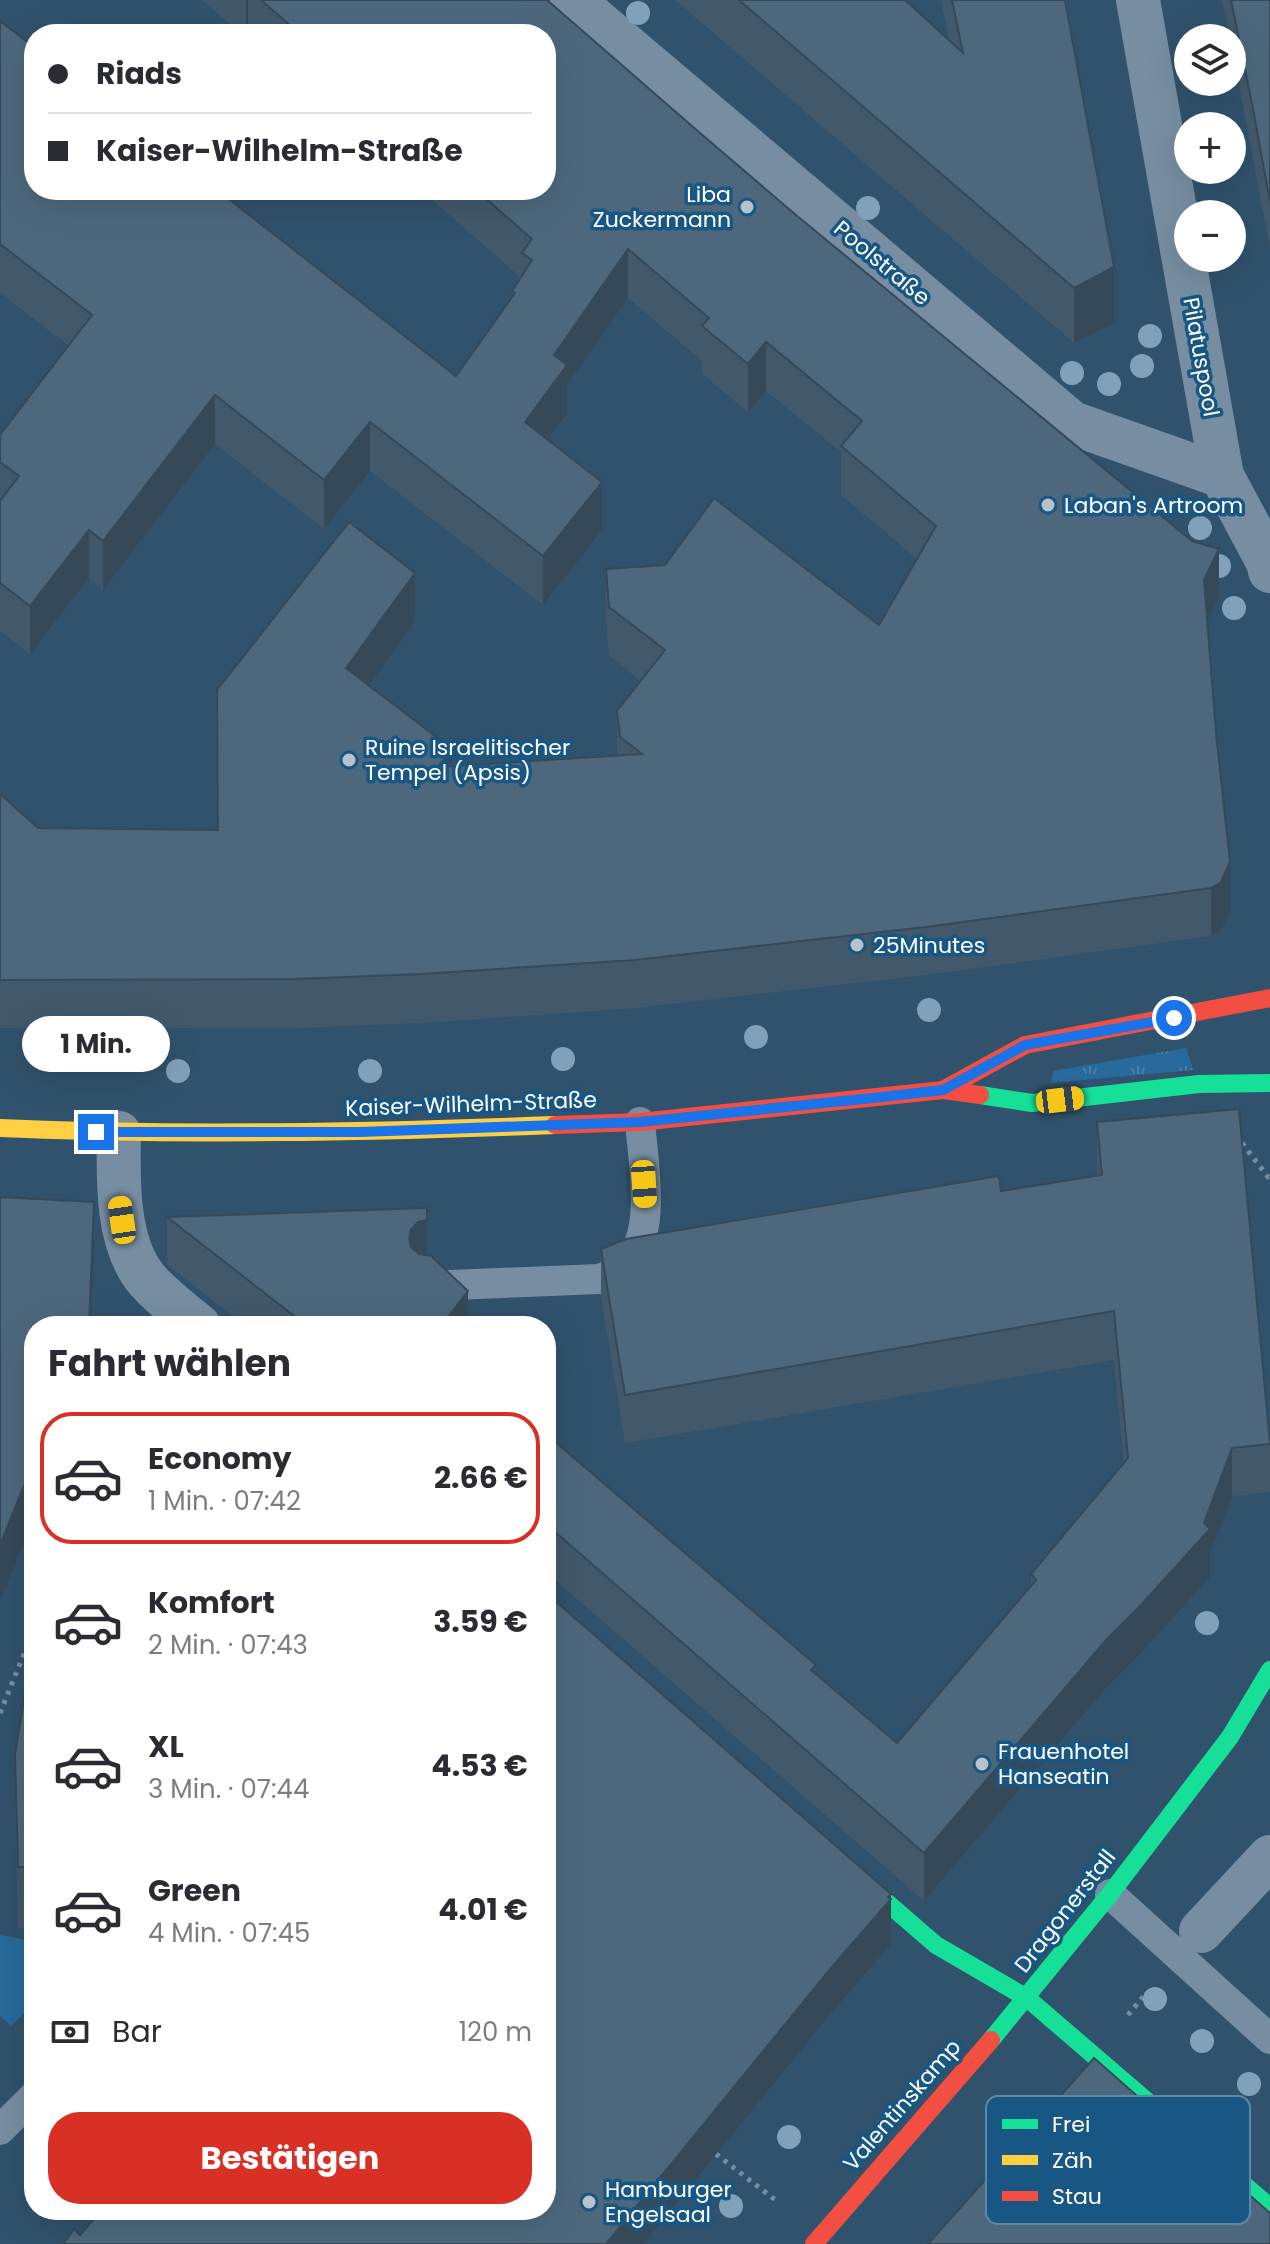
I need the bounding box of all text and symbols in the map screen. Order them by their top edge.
map controls [1174,24,1246,272]
button: layers [1174,24,1246,96]
text: Riads [96,52,182,95]
button: + [1174,112,1246,184]
text: Kaiser-Wilhelm-Straße [96,129,463,172]
place label: Liba Zuckermann [593,179,731,235]
marker: Liba Zuckermann [738,198,756,216]
button: − [1174,200,1246,272]
street label: Poolstraße [827,213,937,313]
street label: Pilatuspool [1175,295,1227,419]
place label: Laban's Artroom [1064,490,1243,521]
marker: Laban's Artroom [1039,496,1057,514]
place label: Ruine Israelitischer Tempel (Apsis) [365,732,570,788]
marker: Ruine Israelitischer Tempel (Apsis) [340,751,358,769]
place label: 25Minutes [873,930,985,961]
marker: 25Minutes [848,936,866,954]
route start [1156,1000,1192,1036]
callout: 1 Min. [22,1016,170,1072]
text: 1 Min. [60,1026,132,1062]
street label: Kaiser-Wilhelm-Straße [345,1084,597,1124]
car [1035,1085,1085,1115]
route end [78,1114,114,1150]
car [630,1159,658,1209]
car [107,1195,137,1245]
text: Fahrt wählen [48,1338,291,1389]
text: Economy [148,1437,292,1480]
icon: car [52,1442,124,1514]
text: 2.66 € [434,1456,528,1499]
text: 1 Min. · 07:42 [148,1483,301,1519]
text: Komfort [148,1581,275,1624]
icon: car [52,1586,124,1658]
text: 3.59 € [433,1600,528,1643]
text: 2 Min. · 07:43 [148,1627,308,1663]
text: XL [148,1725,184,1768]
icon: car [52,1730,124,1802]
place label: Frauenhotel Hanseatin [998,1736,1129,1792]
text: 4.53 € [431,1744,528,1787]
marker: Frauenhotel Hanseatin [973,1755,991,1773]
text: 3 Min. · 07:44 [148,1771,309,1807]
street label: Dragonerstall [1007,1843,1123,1979]
text: Green [148,1869,241,1912]
icon: car [52,1874,124,1946]
text: 4.01 € [438,1888,528,1931]
text: 4 Min. · 07:45 [148,1915,310,1951]
icon: cash [48,2010,92,2054]
text: Bar [112,2010,162,2053]
text: 120 m [459,2014,532,2050]
street label: Valentinskamp [836,2032,968,2178]
legend [986,2096,1250,2224]
text: Frei [1052,2109,1090,2140]
button: Bestätigen [48,2112,532,2204]
text: Zäh [1052,2145,1093,2176]
place label: Hamburger Engelsaal [605,2174,732,2230]
text: Stau [1052,2181,1102,2212]
marker: Hamburger Engelsaal [580,2193,598,2211]

